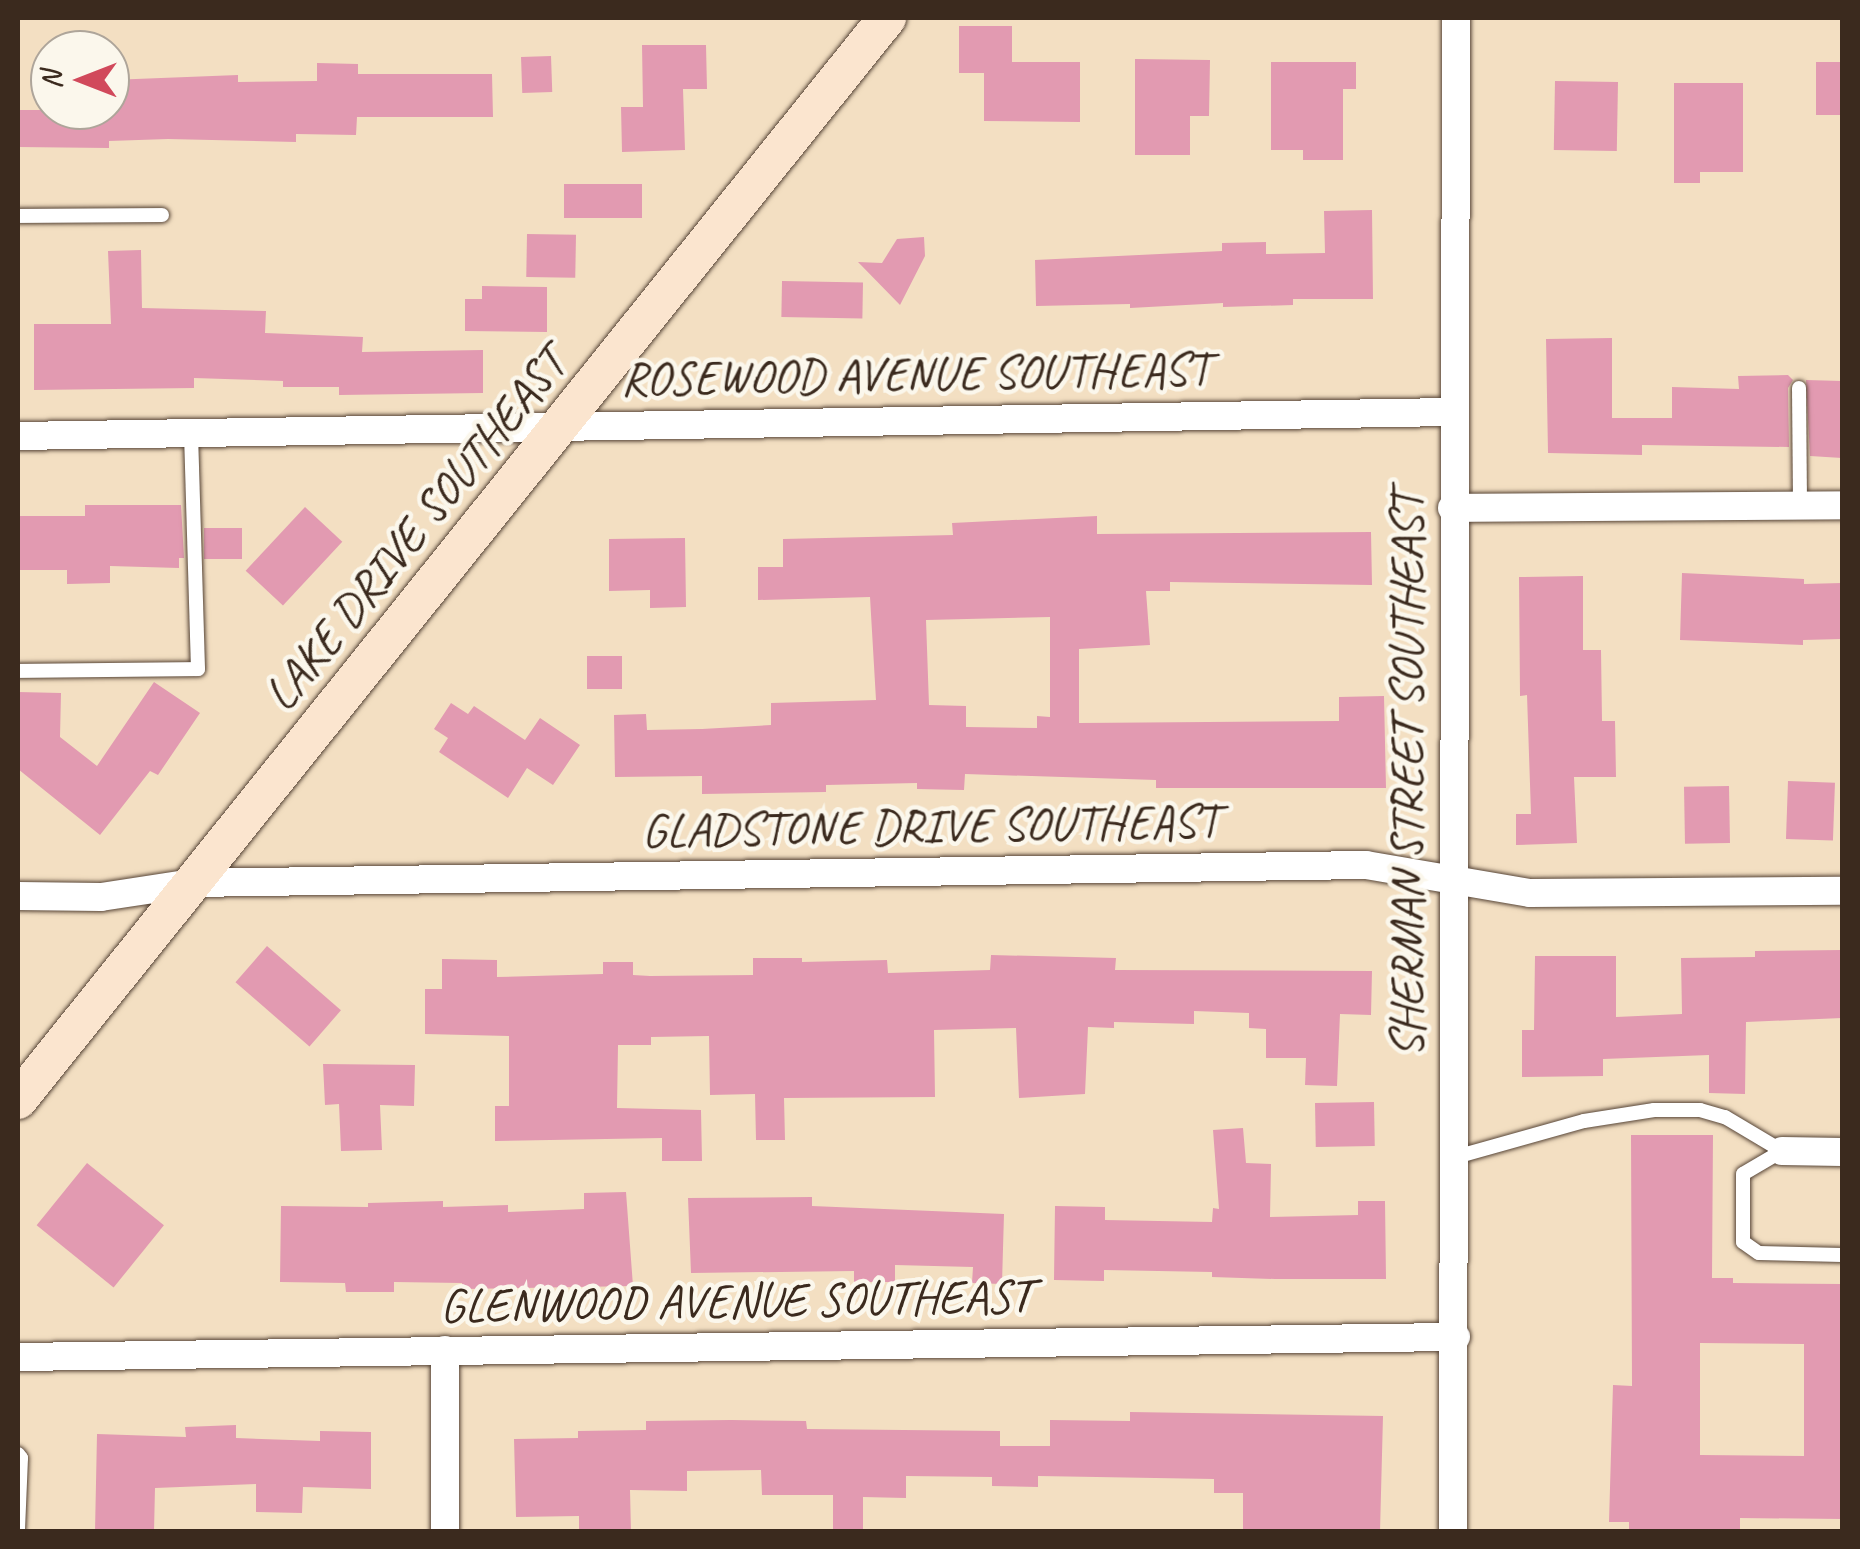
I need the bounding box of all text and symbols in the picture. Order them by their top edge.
north arrow [30,30,130,130]
text: N [34,71,69,89]
street label: LAKE DRIVE SOUTHEAST [251,336,579,722]
street label: ROSEWOOD AVENUE SOUTHEAST [621,340,1209,408]
street label: SHERMAN STREET SOUTHEAST [1378,493,1436,1057]
street label: GLADSTONE DRIVE SOUTHEAST [642,792,1218,860]
street label: GLENWOOD AVENUE SOUTHEAST [441,1267,1031,1335]

